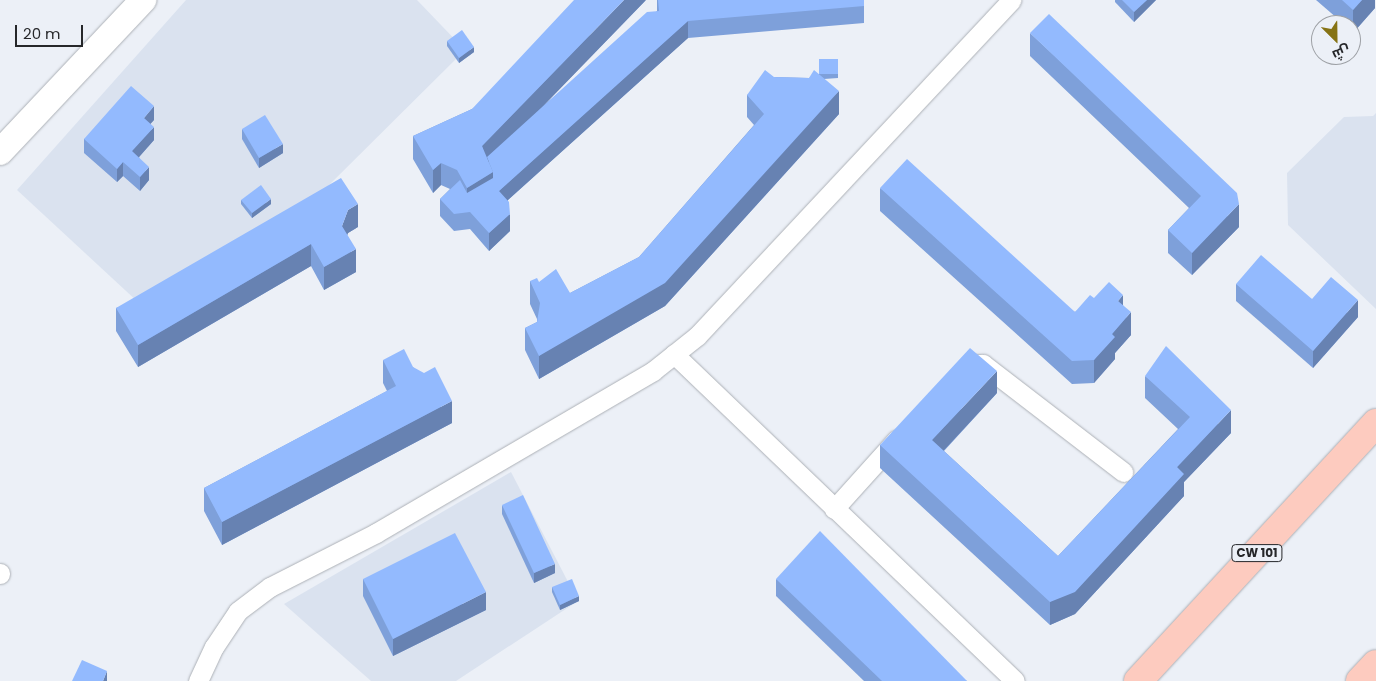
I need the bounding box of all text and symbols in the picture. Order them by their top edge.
scale bar [18,15,85,47]
north arrow [1311,15,1361,65]
text: 20 m [23,23,61,44]
text: ش [1329,40,1354,66]
road number: CW 101 [1231,544,1283,562]

